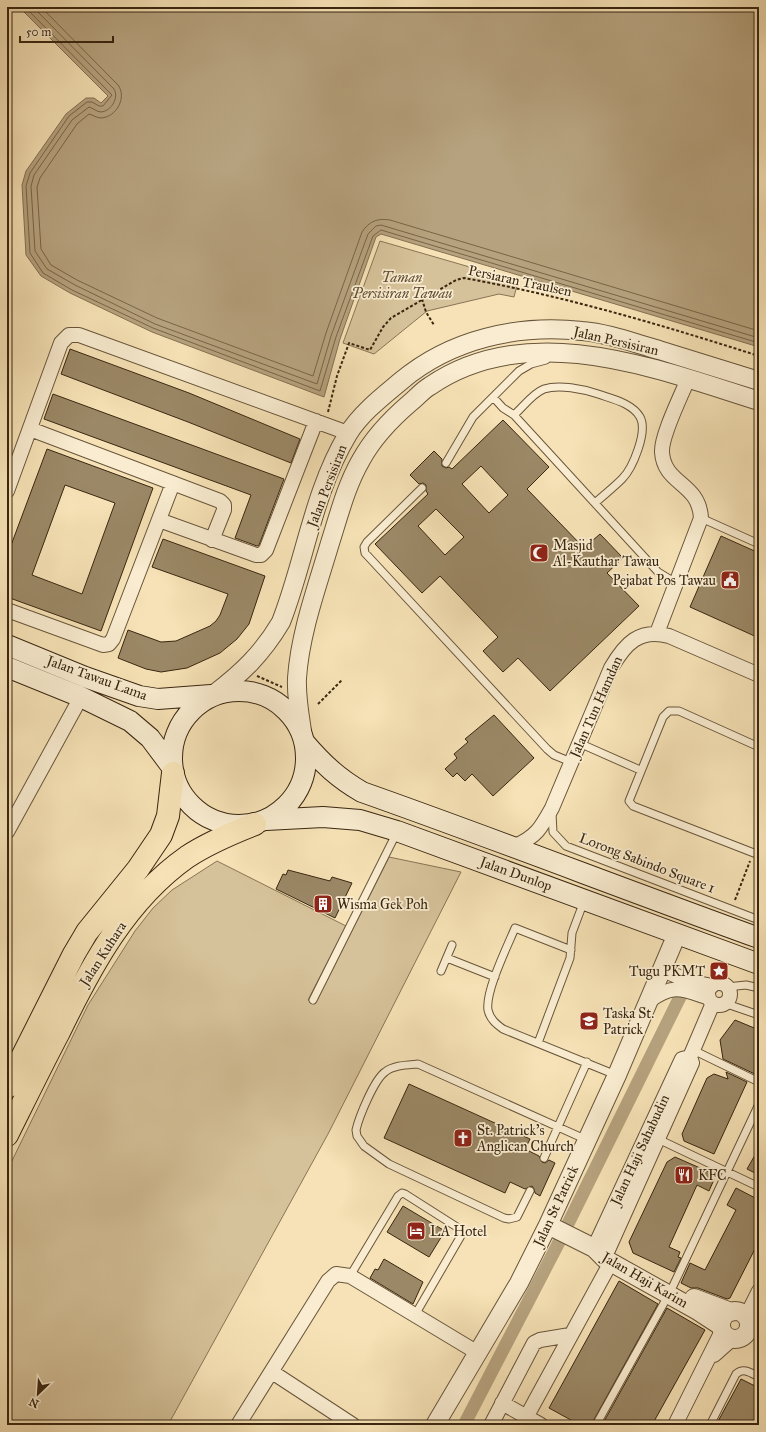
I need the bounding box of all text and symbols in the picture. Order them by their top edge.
scale bar [20,18,113,44]
text: 50 m [26,25,51,39]
street label: Persiaran Traulsen [467,262,574,300]
park label: Taman Persisiran Tawau [352,269,452,302]
street label: Jalan Persisiran [570,322,661,360]
street label: Jalan Persisiran [303,442,352,532]
place label: Masjid Al-Kauthar Tawau [552,537,660,570]
mosque icon: Masjid Al-Kauthar Tawau [528,542,550,564]
public building icon: Pejabat Pos Tawau [719,569,741,591]
place label: Pejabat Pos Tawau [612,572,717,589]
street label: Jalan Tawau Lama [42,651,150,705]
street label: Jalan Tun Hamdan [565,653,627,763]
street label: Lorong Sabindo Square 1 [576,829,718,898]
street label: Jalan Dunlop [475,852,554,896]
building icon: Wisma Gek Poh [312,893,334,915]
place label: Wisma Gek Poh [337,896,428,913]
street label: Jalan Kuhara [75,918,131,992]
place icon: Tugu PKMT [708,960,730,982]
place label: Tugu PKMT [629,963,705,980]
place label: Taska St. Patrick [603,1005,654,1038]
school or university icon: Taska St. Patrick [578,1010,600,1032]
street label: Jalan Haji Sahabudin [606,1092,674,1210]
place label: St. Patrick's Anglican Church [476,1122,574,1155]
church icon: St. Patrick's Anglican Church [452,1127,474,1149]
street label: Jalan St Patrick [529,1162,583,1252]
restaurant icon: KFC [673,1164,695,1186]
place label: KFC [698,1167,727,1184]
hotel icon: LA Hotel [405,1220,427,1242]
place label: LA Hotel [430,1223,487,1240]
street label: Jalan Haji Karim [597,1248,691,1312]
north arrow [18,1374,58,1414]
text: N [26,1394,41,1410]

